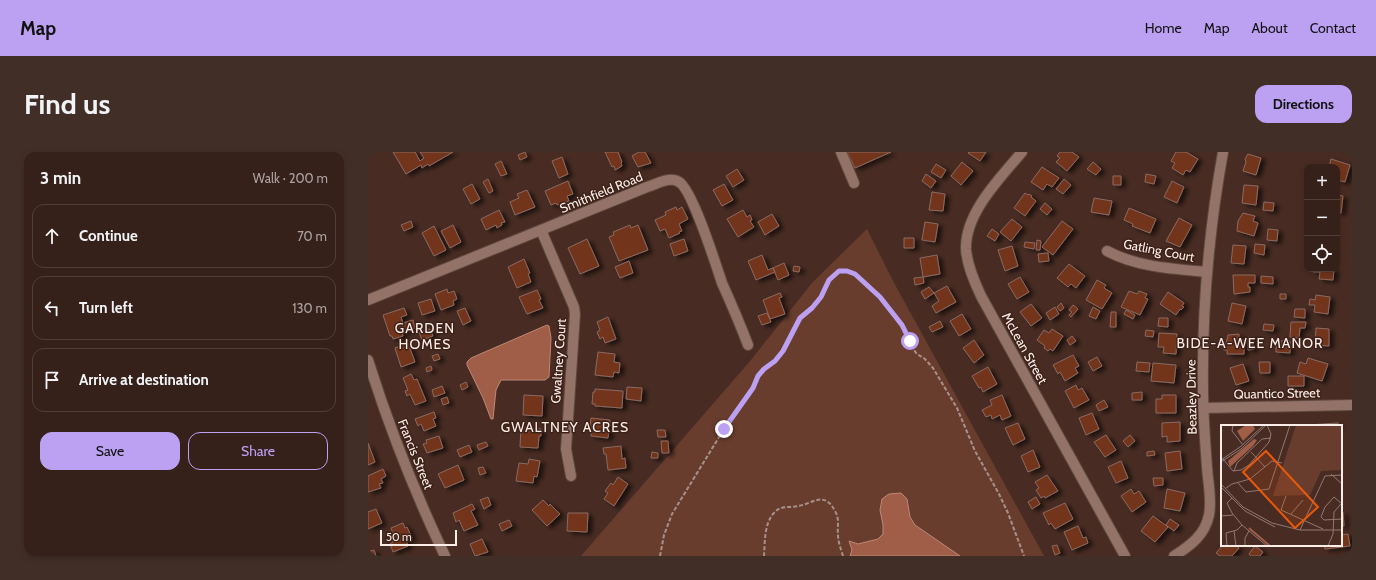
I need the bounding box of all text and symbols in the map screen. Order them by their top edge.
text: Map [20,17,56,40]
text: Home [1145,19,1182,37]
text: Map [1204,19,1229,37]
text: About [1251,19,1288,37]
text: Contact [1310,19,1356,37]
button: Directions [1255,85,1352,123]
text: Find us [24,87,110,121]
map controls [1304,164,1340,272]
button: + [1304,164,1340,200]
text: 3 min [40,168,81,188]
street label: Smithfield Road [557,168,645,216]
text: Walk · 200 m [253,170,328,186]
button: − [1304,200,1340,236]
icon: ahead [41,225,63,247]
text: Continue [79,227,138,245]
text: 70 m [297,228,327,244]
street label: Gatling Court [1122,235,1196,265]
button: locate [1304,236,1340,272]
icon: left [41,297,63,319]
text: Turn left [79,299,133,317]
text: 130 m [292,300,327,316]
street label: McLean Street [999,310,1051,387]
street label: Gwaltney Court [547,317,569,404]
district label: GARDEN HOMES [395,319,455,353]
route start [901,332,919,350]
district label: BIDE-A-WEE MANOR [1176,334,1324,352]
street label: Beazley Drive [1182,359,1200,435]
icon: arrive [41,369,63,391]
text: Arrive at destination [79,371,209,389]
street label: Quantico Street [1234,384,1321,402]
street label: Francis Street [395,417,438,492]
district label: GWALTNEY ACRES [501,418,629,436]
route end [715,420,733,438]
inset map [1221,425,1342,546]
button: Save [40,432,180,470]
button: Share [188,432,328,470]
scale bar [380,528,457,547]
text: 50 m [386,530,412,544]

